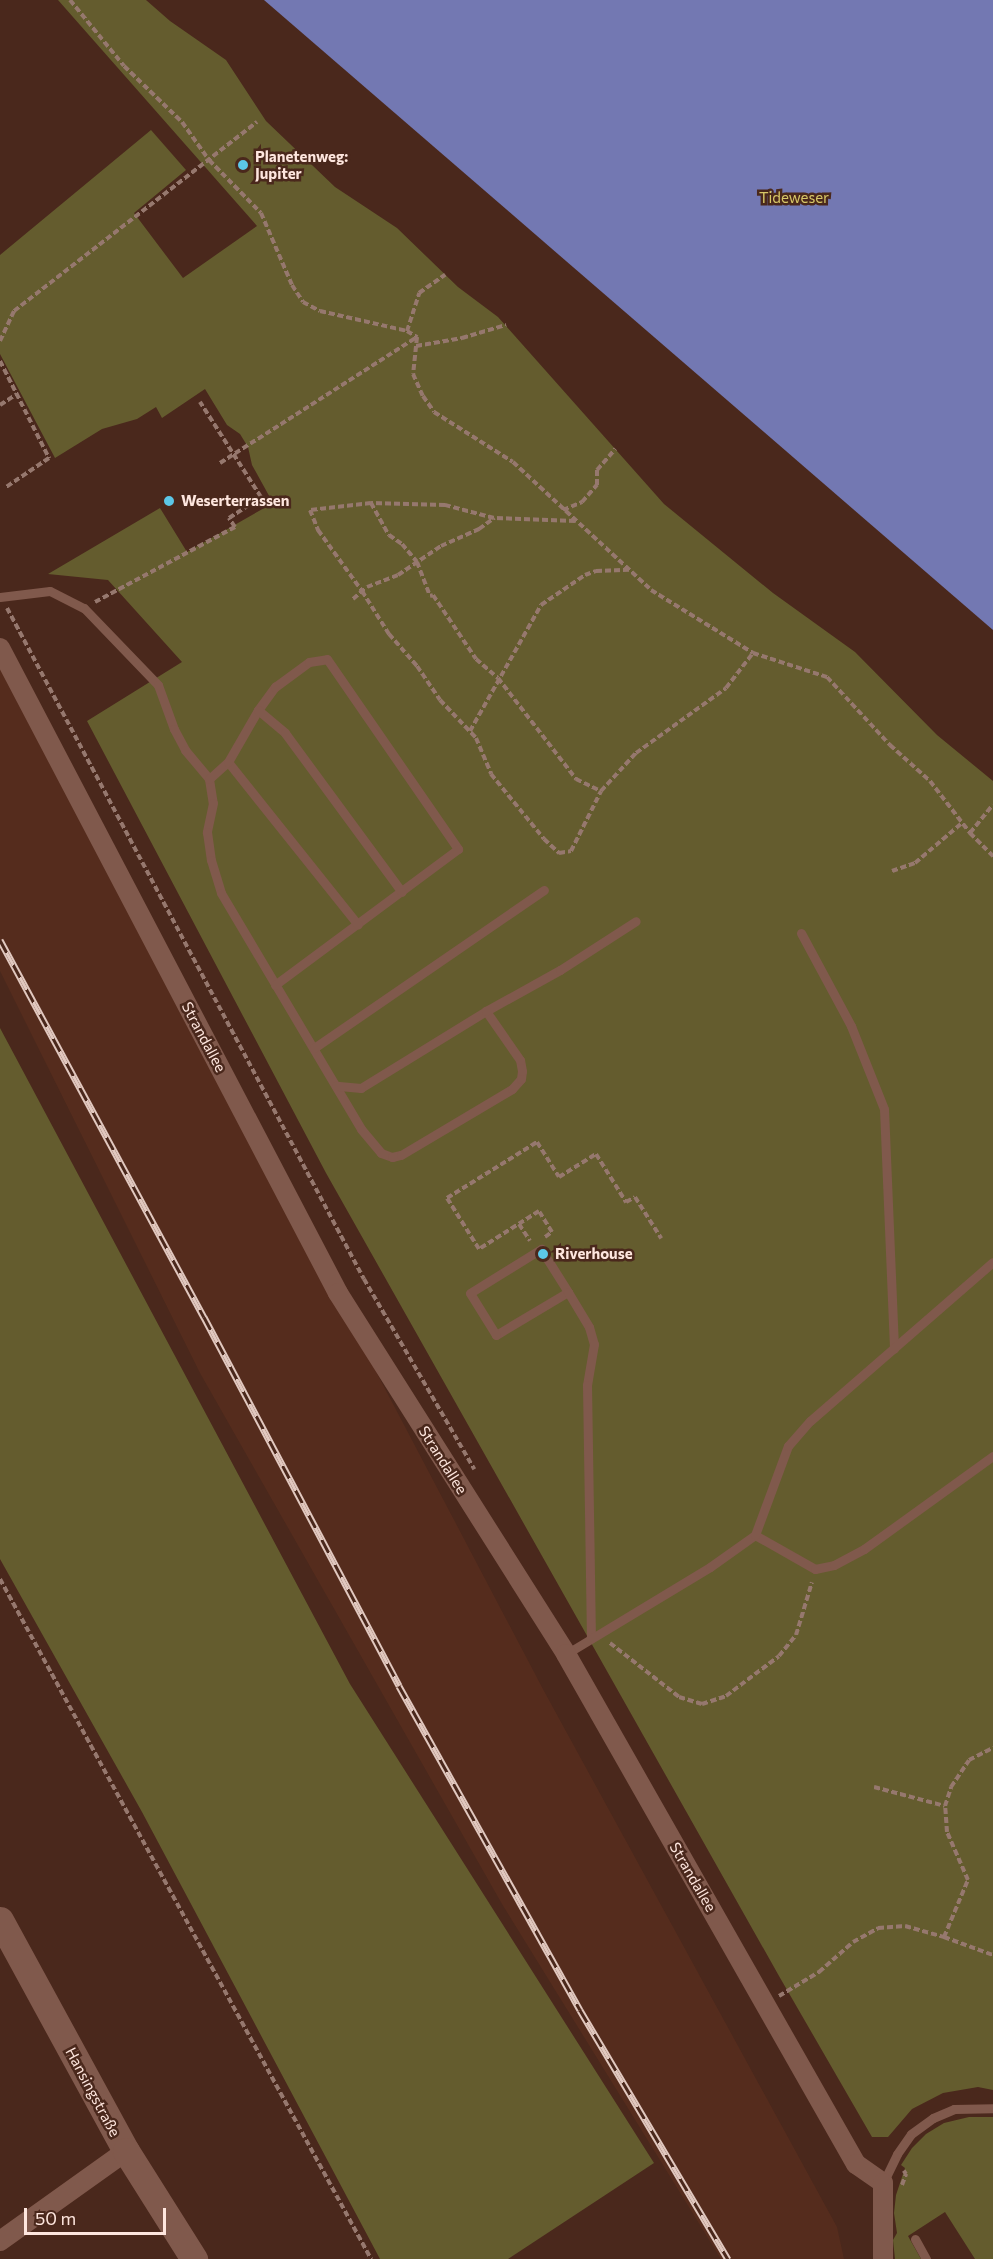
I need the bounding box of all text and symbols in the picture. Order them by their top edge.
place label: Planetenweg: Jupiter [255,147,348,182]
marker: Planetenweg: Jupiter [236,158,250,172]
park label: Tideweser [759,189,829,207]
place label: Weserterrassen [181,492,289,510]
marker: Weserterrassen [162,494,176,508]
street label: Strandallee [178,999,230,1075]
place label: Riverhouse [555,1245,633,1263]
marker: Riverhouse [536,1247,550,1261]
street label: Strandallee [415,1423,471,1497]
street label: Strandallee [666,1839,720,1915]
street label: Hansingstraße [62,2044,124,2140]
scale bar [27,2196,170,2234]
text: 50 m [35,2207,76,2229]

